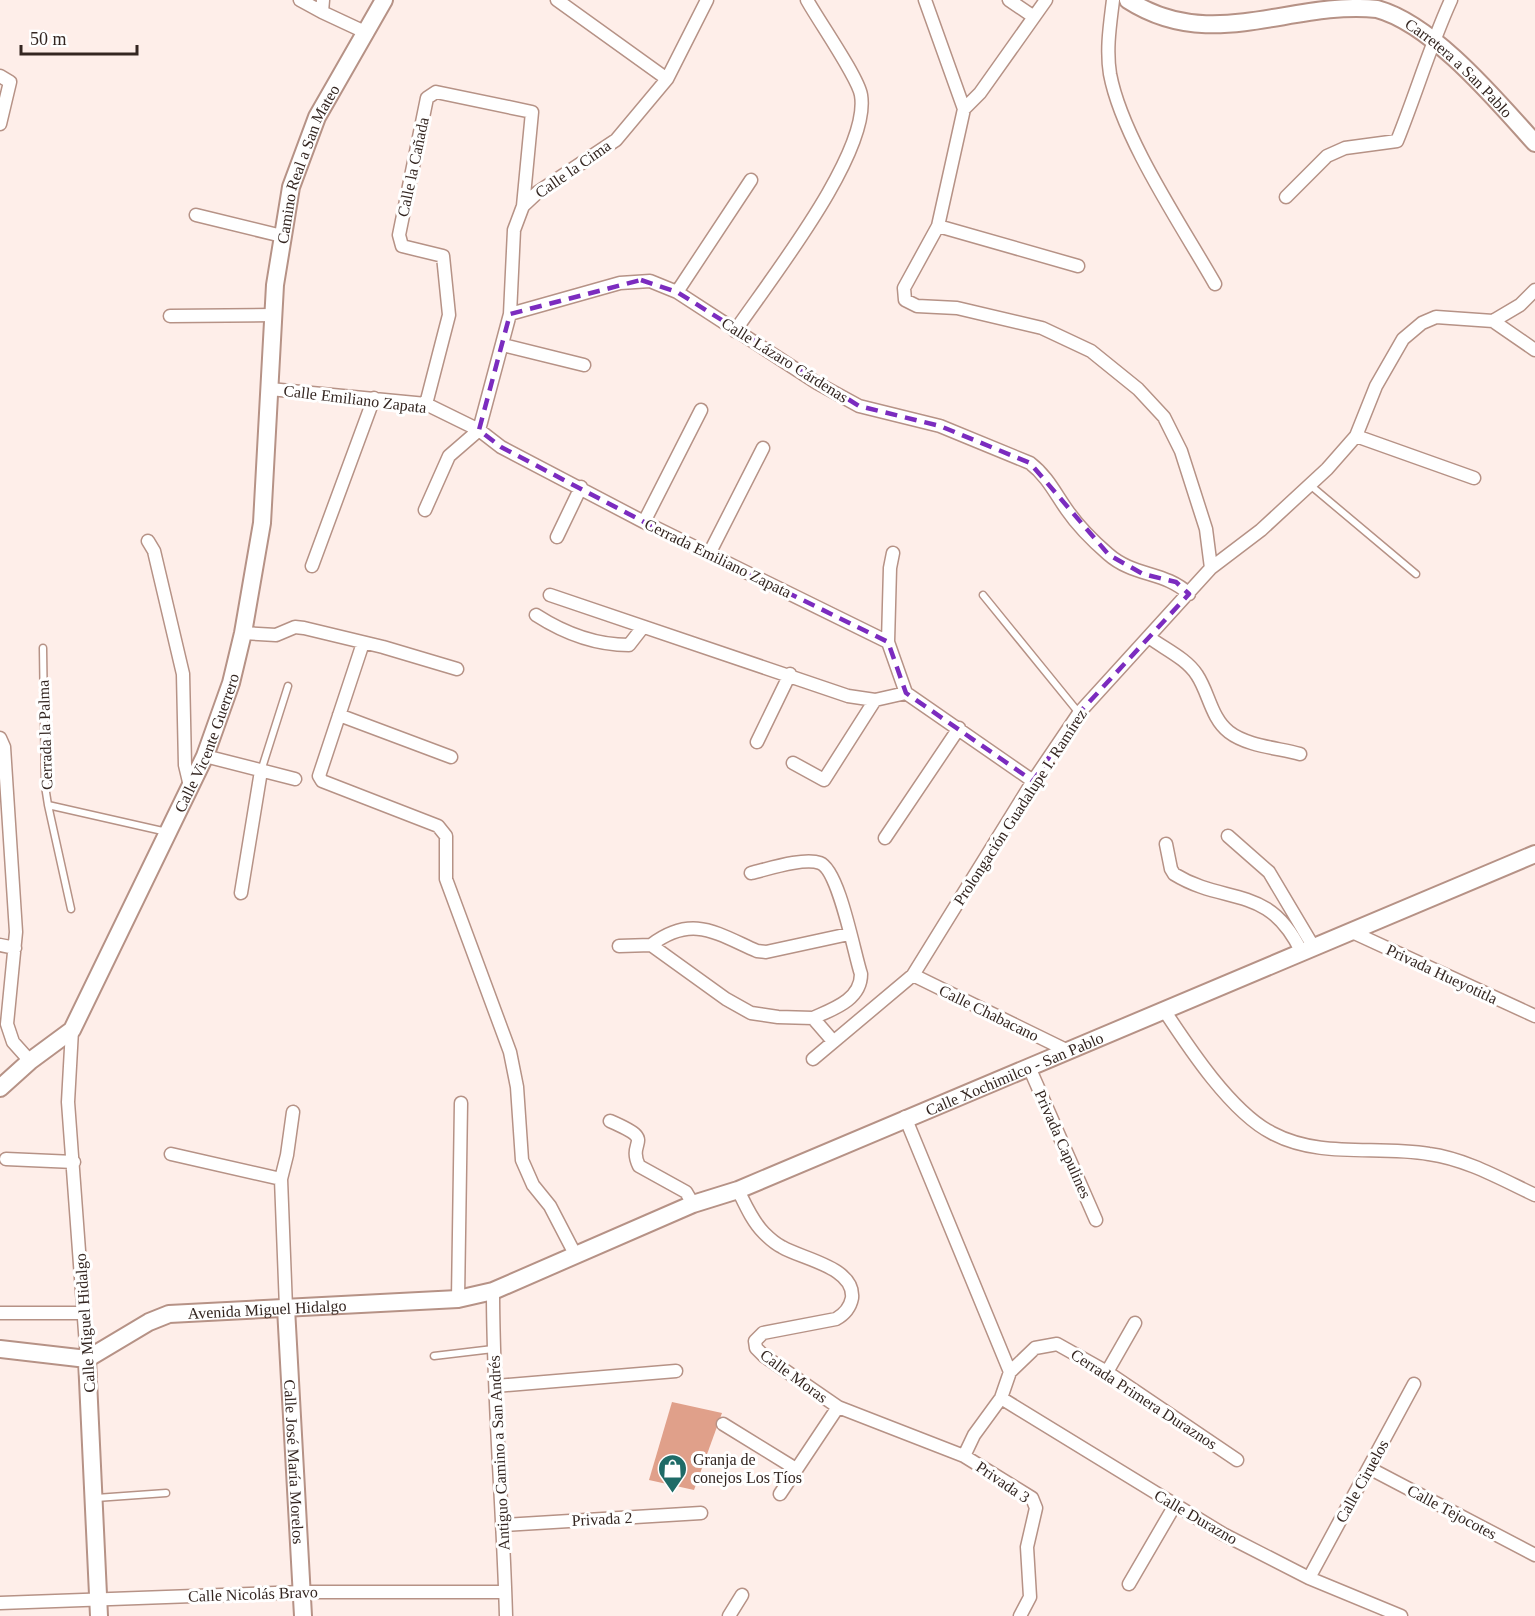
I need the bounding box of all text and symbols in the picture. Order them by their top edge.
street label: Carretera a San Pablo [1402,15,1516,121]
scale bar [21,18,136,56]
text: 50 m [30,29,67,49]
street label: Camino Real a San Mateo [273,82,342,245]
street label: Calle la Cañada [394,116,432,218]
street label: Calle la Cima [532,137,614,201]
street label: Calle Lázaro Cárdenas [719,314,851,406]
street label: Calle Emiliano Zapata [282,382,427,417]
street label: Cerrada Emiliano Zapata [642,515,794,602]
street label: Calle Vicente Guerrero [171,672,241,815]
street label: Cerrada la Palma [35,680,55,790]
street label: Prolongación Guadalupe I. Ramírez [950,706,1091,909]
street label: Privada Hueyotitla [1383,941,1500,1008]
street label: Calle Chabacano [936,982,1042,1044]
street label: Calle Xochimilco - San Pablo [923,1029,1106,1119]
street label: Privada Capulines [1031,1087,1095,1201]
street label: Calle Miguel Hidalgo [72,1253,99,1393]
street label: Avenida Miguel Hidalgo [187,1296,347,1322]
street label: Cerrada Primera Duraznos [1068,1345,1220,1453]
street label: Calle Moras [757,1346,831,1406]
street label: Antiguo Camino a San Andrés [485,1355,514,1551]
street label: Calle José María Morelos [281,1379,308,1545]
street label: Calle Ciruelos [1332,1437,1392,1525]
place label: Granja de conejos Los Tíos [693,1451,802,1487]
shop icon: Granja de conejos Los Tíos [656,1452,688,1494]
street label: Privada 3 [973,1458,1033,1506]
street label: Calle Tejocotes [1404,1481,1500,1544]
street label: Calle Durazno [1152,1486,1240,1548]
street label: Privada 2 [571,1509,633,1529]
street label: Calle Nicolás Bravo [188,1583,318,1605]

